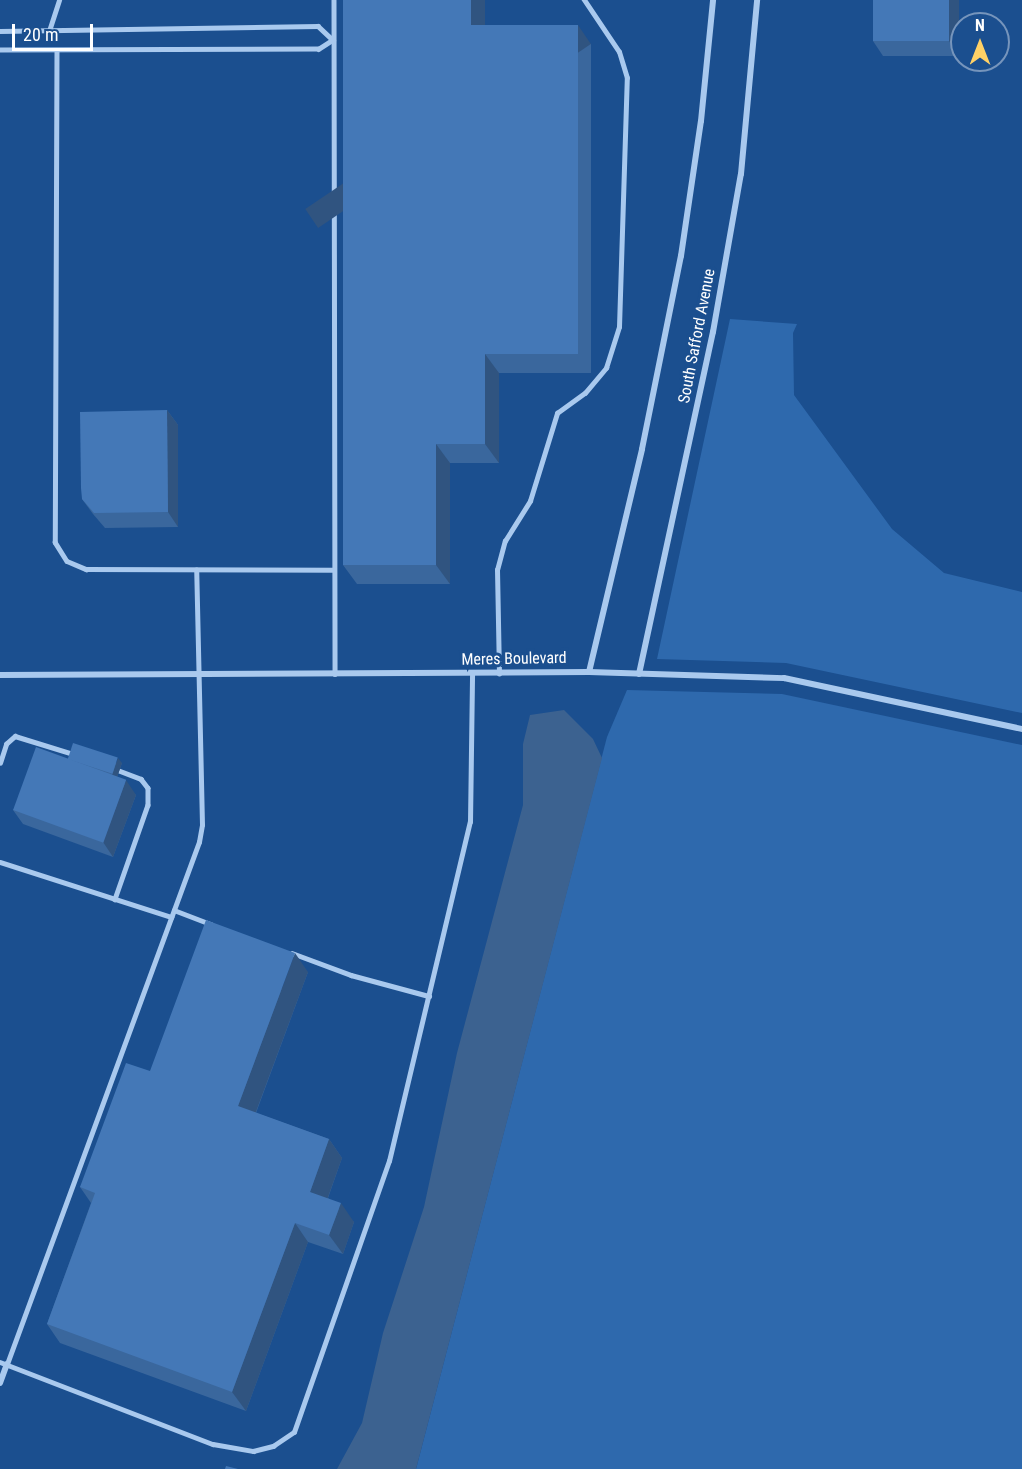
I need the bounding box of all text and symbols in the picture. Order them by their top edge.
scale bar [15,12,96,50]
north arrow [950,12,1010,72]
text: N [975,16,985,35]
text: 20 m [23,24,58,45]
street label: South Safford Avenue [675,267,719,405]
street label: Meres Boulevard [461,648,567,670]

